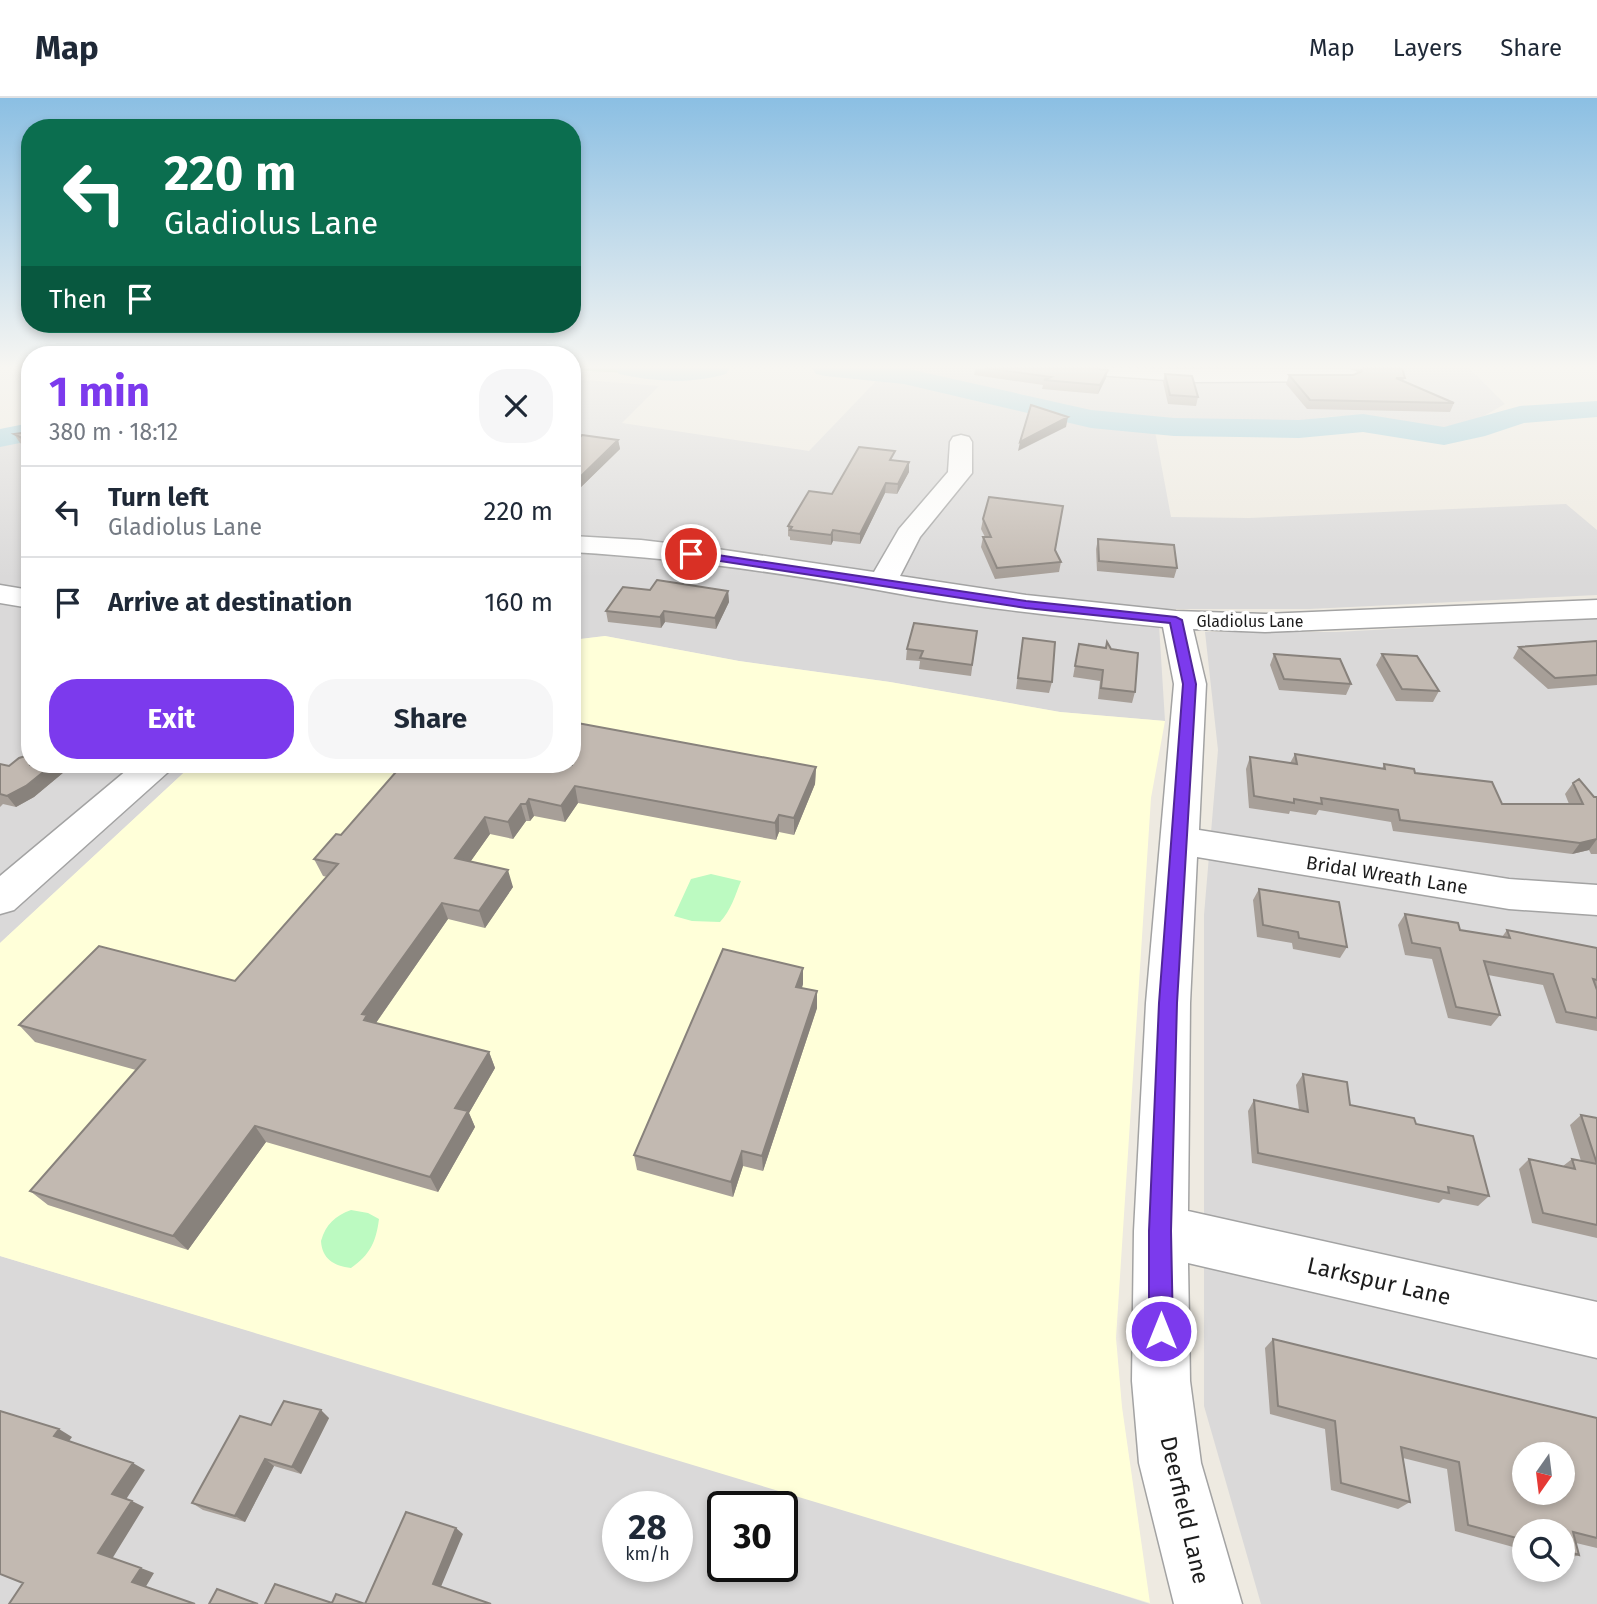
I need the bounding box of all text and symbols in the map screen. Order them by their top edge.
text: Map [35,28,99,68]
text: Map [1309,34,1355,62]
text: Layers [1393,34,1462,62]
text: Share [1500,34,1562,62]
text: 220 m [164,144,296,203]
icon: left [49,147,140,238]
text: Gladiolus Lane [164,204,378,242]
icon: arrive [121,280,159,318]
text: Then [49,284,107,315]
text: 1 min [49,367,150,417]
button: close [479,369,553,443]
text: 380 m · 18:12 [49,418,178,446]
text: Turn left [108,482,209,513]
icon: left [49,493,87,531]
text: 220 m [484,496,553,527]
text: Gladiolus Lane [108,513,262,541]
pin [661,524,721,584]
icon: arrive [672,535,710,573]
icon: arrive [49,584,87,622]
text: Arrive at destination [108,587,352,618]
text: 160 m [484,587,553,618]
street label: Gladiolus Lane [1196,612,1304,631]
button: Exit [49,679,294,759]
button: Share [308,679,553,759]
street label: Bridal Wreath Lane [1305,851,1469,899]
street label: Larkspur Lane [1304,1251,1454,1311]
position arrow [1124,1294,1198,1368]
street label: Deerfield Lane [1154,1433,1216,1587]
north arrow [1512,1442,1575,1505]
map controls [1512,1442,1575,1582]
speed limit sign: 30 [707,1491,798,1582]
text: 28 [628,1506,667,1548]
button: search [1512,1519,1575,1582]
text: km/h [625,1543,670,1565]

